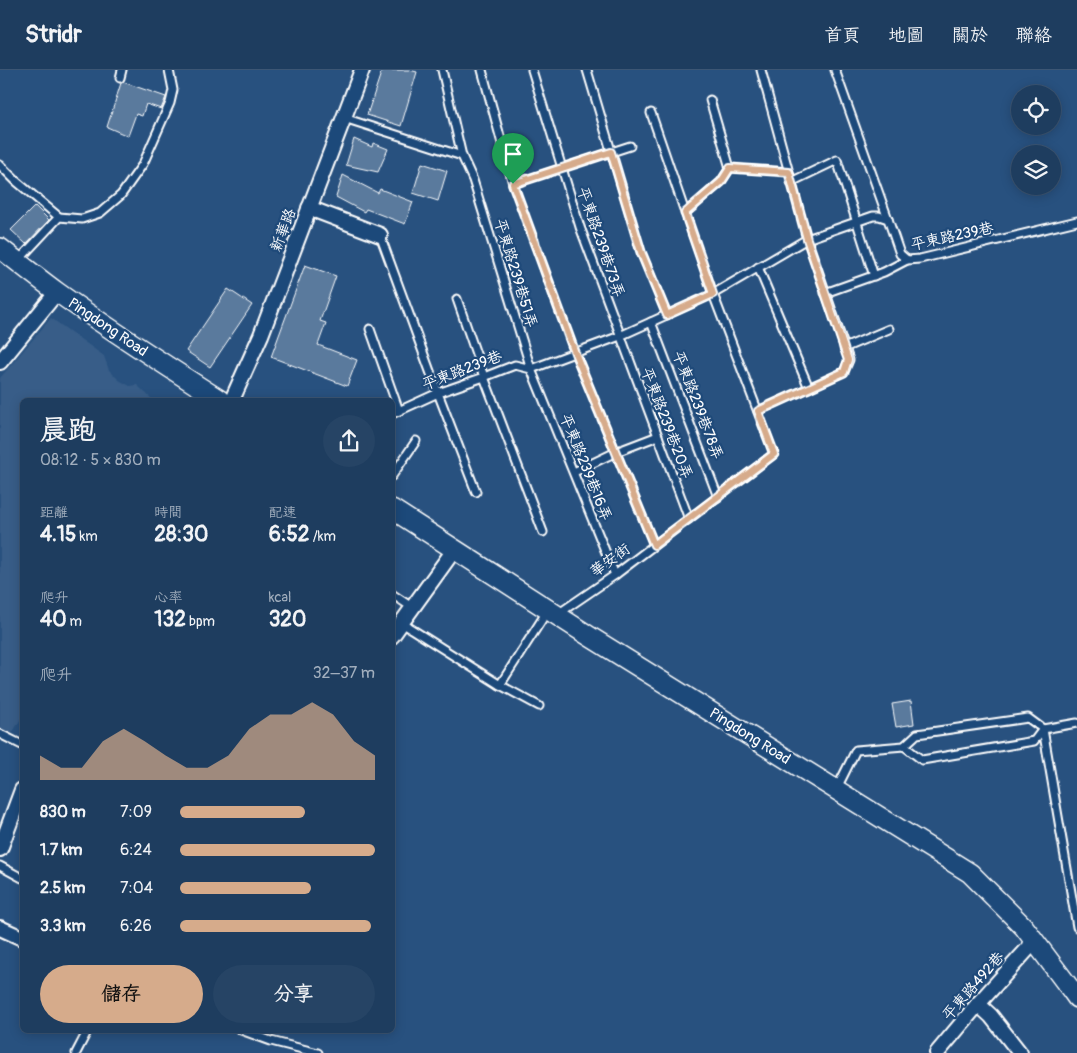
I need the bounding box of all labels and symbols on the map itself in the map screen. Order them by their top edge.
pin [492,133,534,184]
street label: 平東路239巷73弄 [573,185,628,300]
street label: 新華路 [267,206,300,255]
street label: 平東路239巷51弄 [490,216,541,330]
street label: 平東路239巷 [909,218,995,255]
street label: Pingdong Road [64,294,151,361]
street label: 平東路239巷 [420,347,505,394]
street label: 平東路239巷78弄 [668,348,727,462]
street label: 平東路239巷20弄 [637,365,696,482]
street label: 平東路239巷16弄 [555,411,616,523]
street label: 華安街 [587,539,634,581]
street label: Pingdong Road [706,704,794,769]
street label: 平東路492巷 [938,948,1008,1025]

